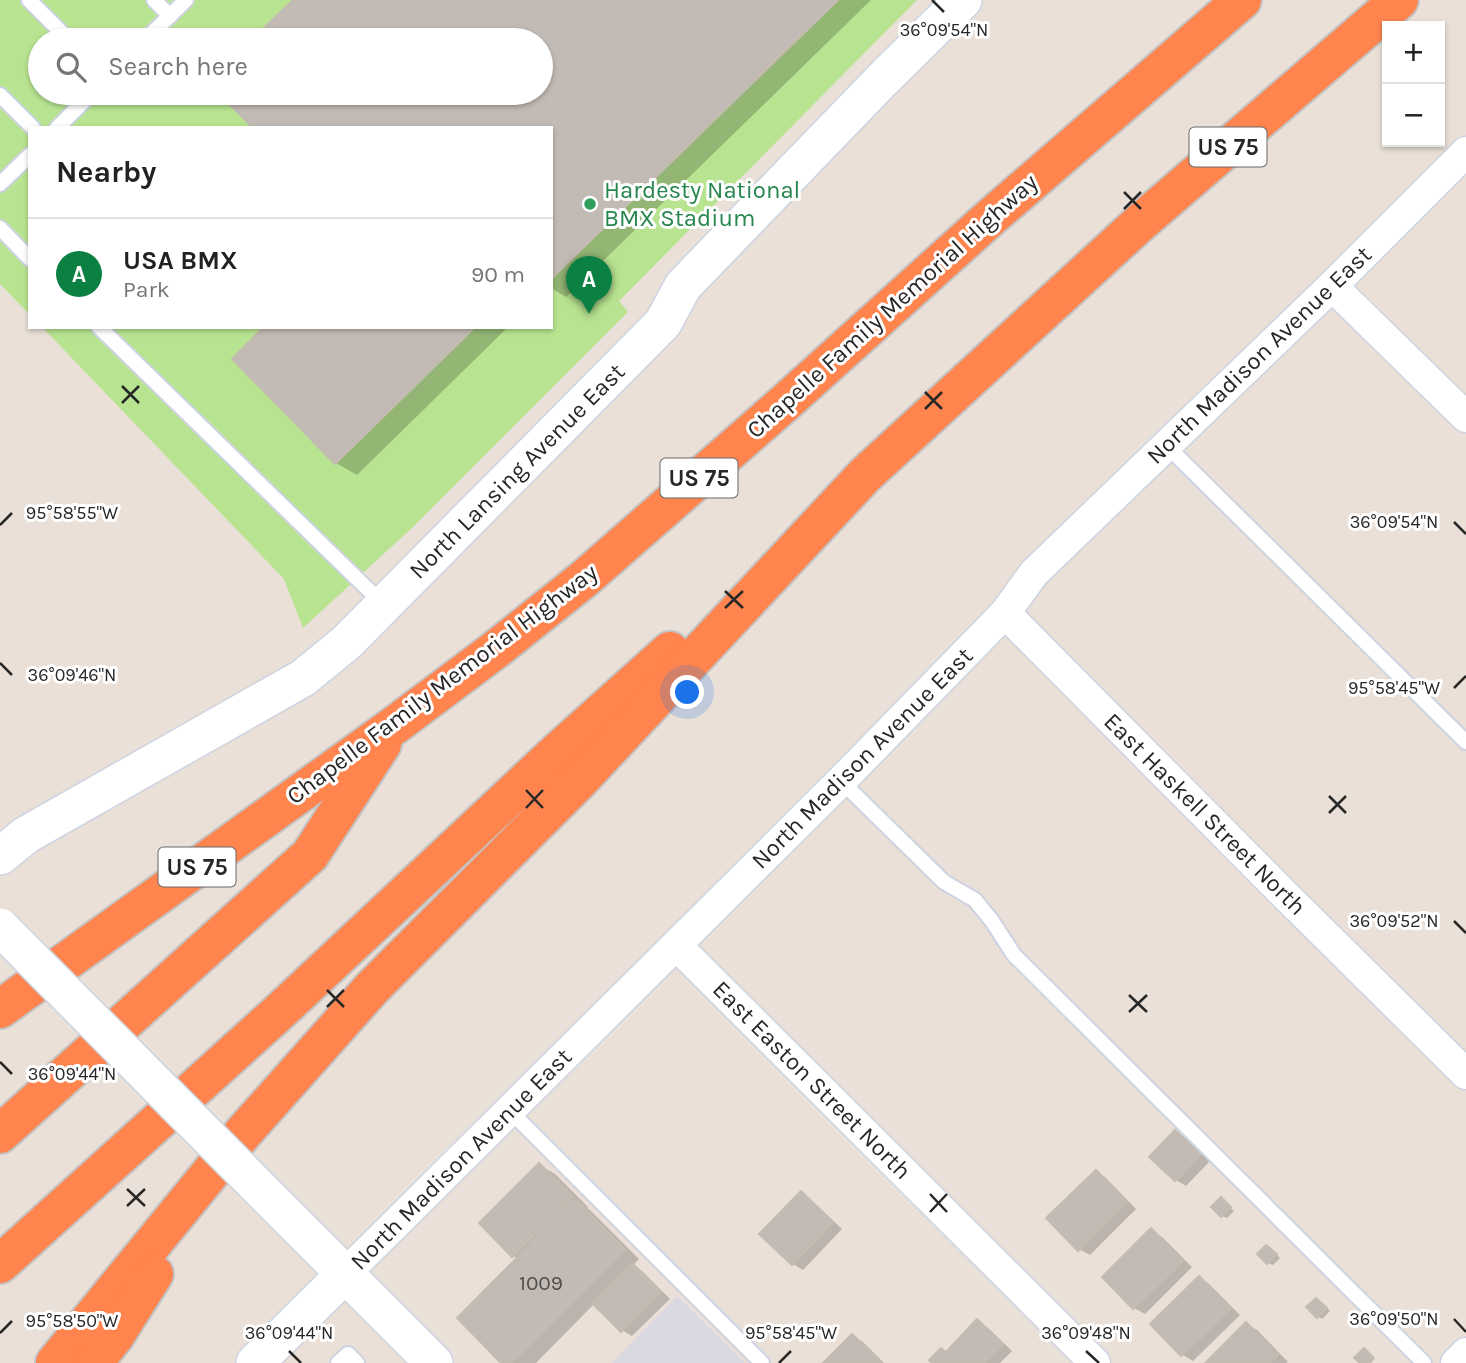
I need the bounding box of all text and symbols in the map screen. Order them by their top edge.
text: 36°09'54"N [900,19,988,41]
map controls [1382,21,1445,147]
button: + [1382,21,1445,84]
search box [28,28,553,105]
icon: search [52,48,90,86]
text: Search here [108,51,248,82]
button: − [1382,84,1445,147]
road number: US 75 [1190,128,1266,166]
text: Nearby [56,154,156,190]
street label: Chapelle Family Memorial Highway [741,168,1043,444]
place label: Hardesty National BMX Stadium [604,176,800,232]
marker: Hardesty National BMX Stadium [582,196,598,212]
street label: North Madison Avenue East [1141,240,1377,470]
text: USA BMX [123,245,238,276]
pin: A [566,256,612,314]
text: A [72,261,86,288]
text: 90 m [471,261,525,288]
text: Park [123,276,170,303]
street label: North Lansing Avenue East [404,358,630,584]
road number: US 75 [660,458,738,498]
text: 95°58'55"W [26,502,118,524]
text: 36°09'54"N [1350,511,1438,533]
street label: Chapelle Family Memorial Highway [281,558,603,810]
street label: North Madison Avenue East [746,642,978,874]
text: 36°09'46"N [28,664,116,686]
your location [670,675,704,709]
text: 95°58'45"W [1348,677,1440,699]
street label: East Haskell Street North [1098,707,1312,921]
road number: US 75 [158,848,235,887]
text: 36°09'52"N [1349,910,1439,932]
street label: East Easton Street North [707,975,917,1185]
street label: North Madison Avenue East [345,1043,577,1275]
text: 36°09'44"N [28,1063,116,1085]
house number: 1009 [519,1271,563,1295]
text: 36°09'50"N [1349,1308,1439,1330]
text: 95°58'50"W [26,1310,118,1332]
text: 36°09'44"N [245,1322,333,1344]
text: 95°58'45"W [745,1322,837,1344]
text: 36°09'48"N [1041,1322,1131,1344]

